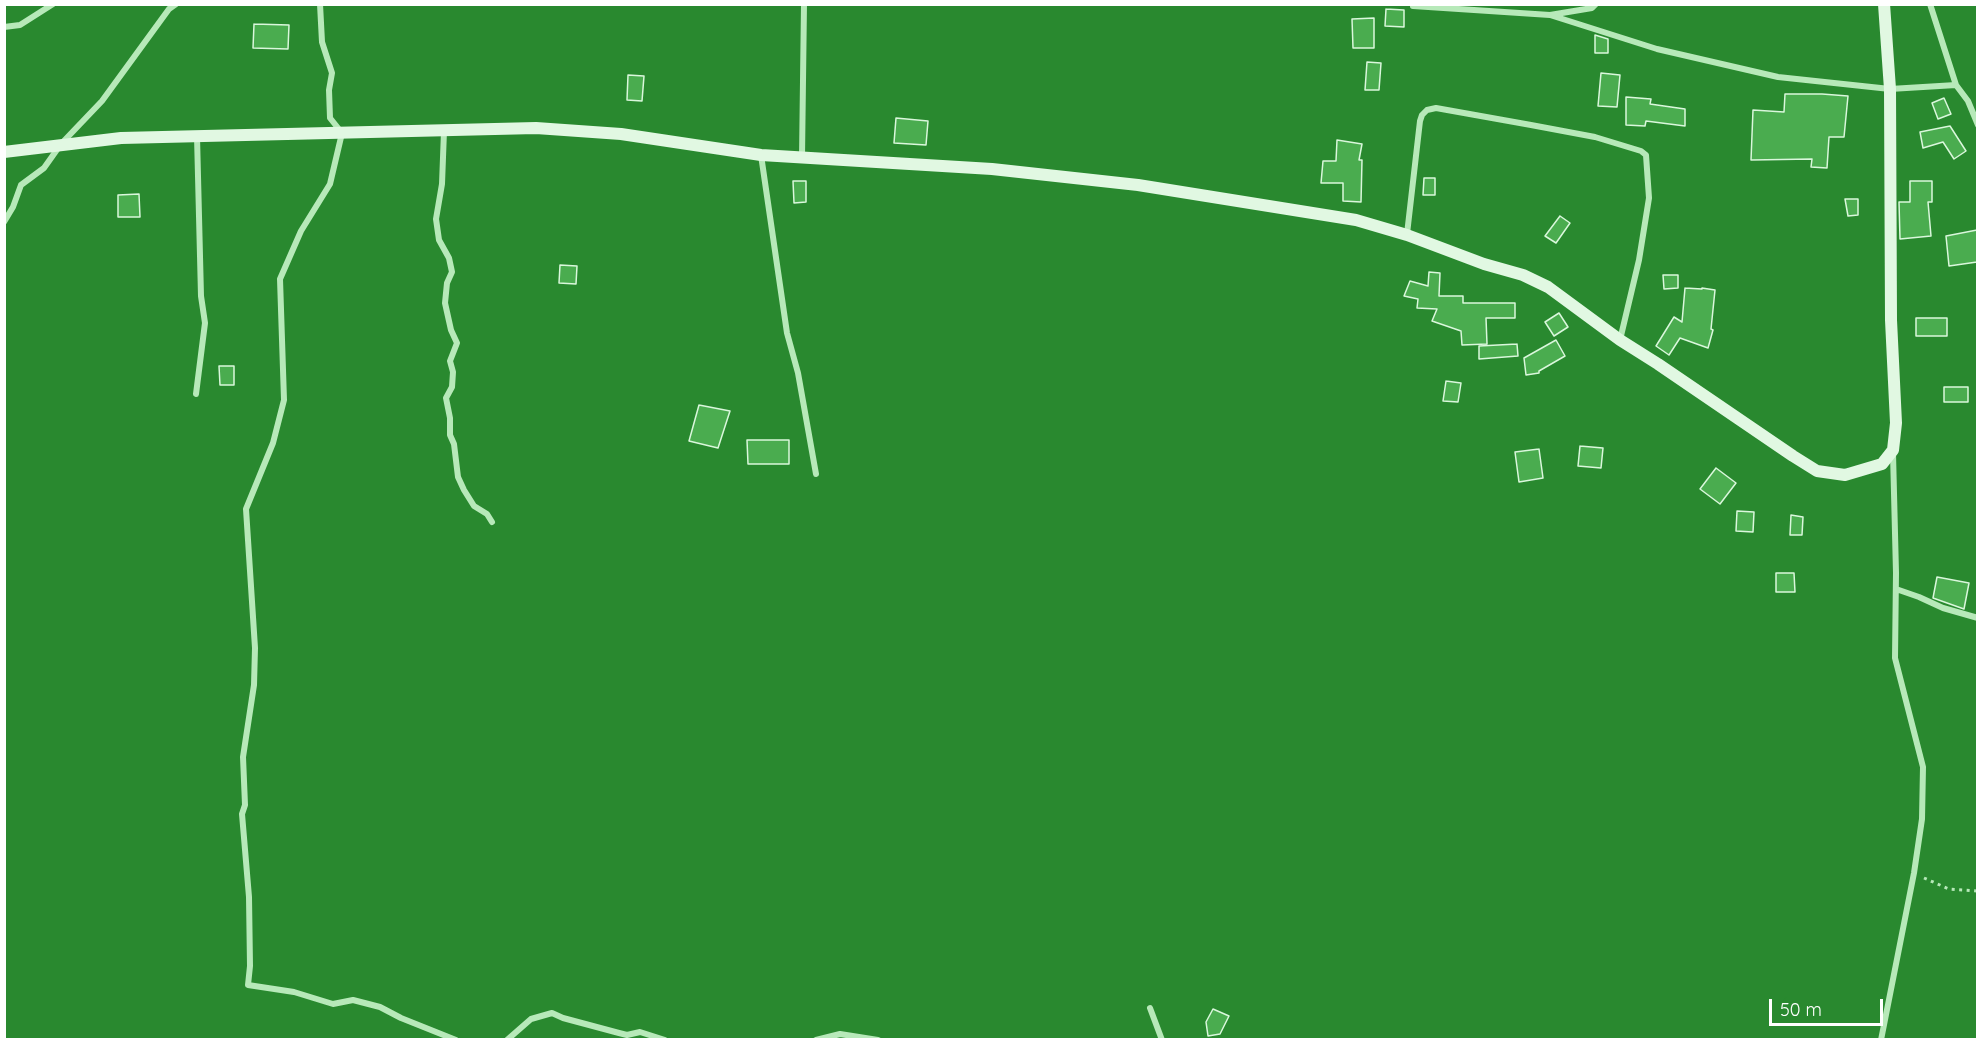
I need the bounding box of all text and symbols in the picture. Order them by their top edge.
scale bar [1772,987,1886,1025]
text: 50 m [1780,998,1822,1021]

